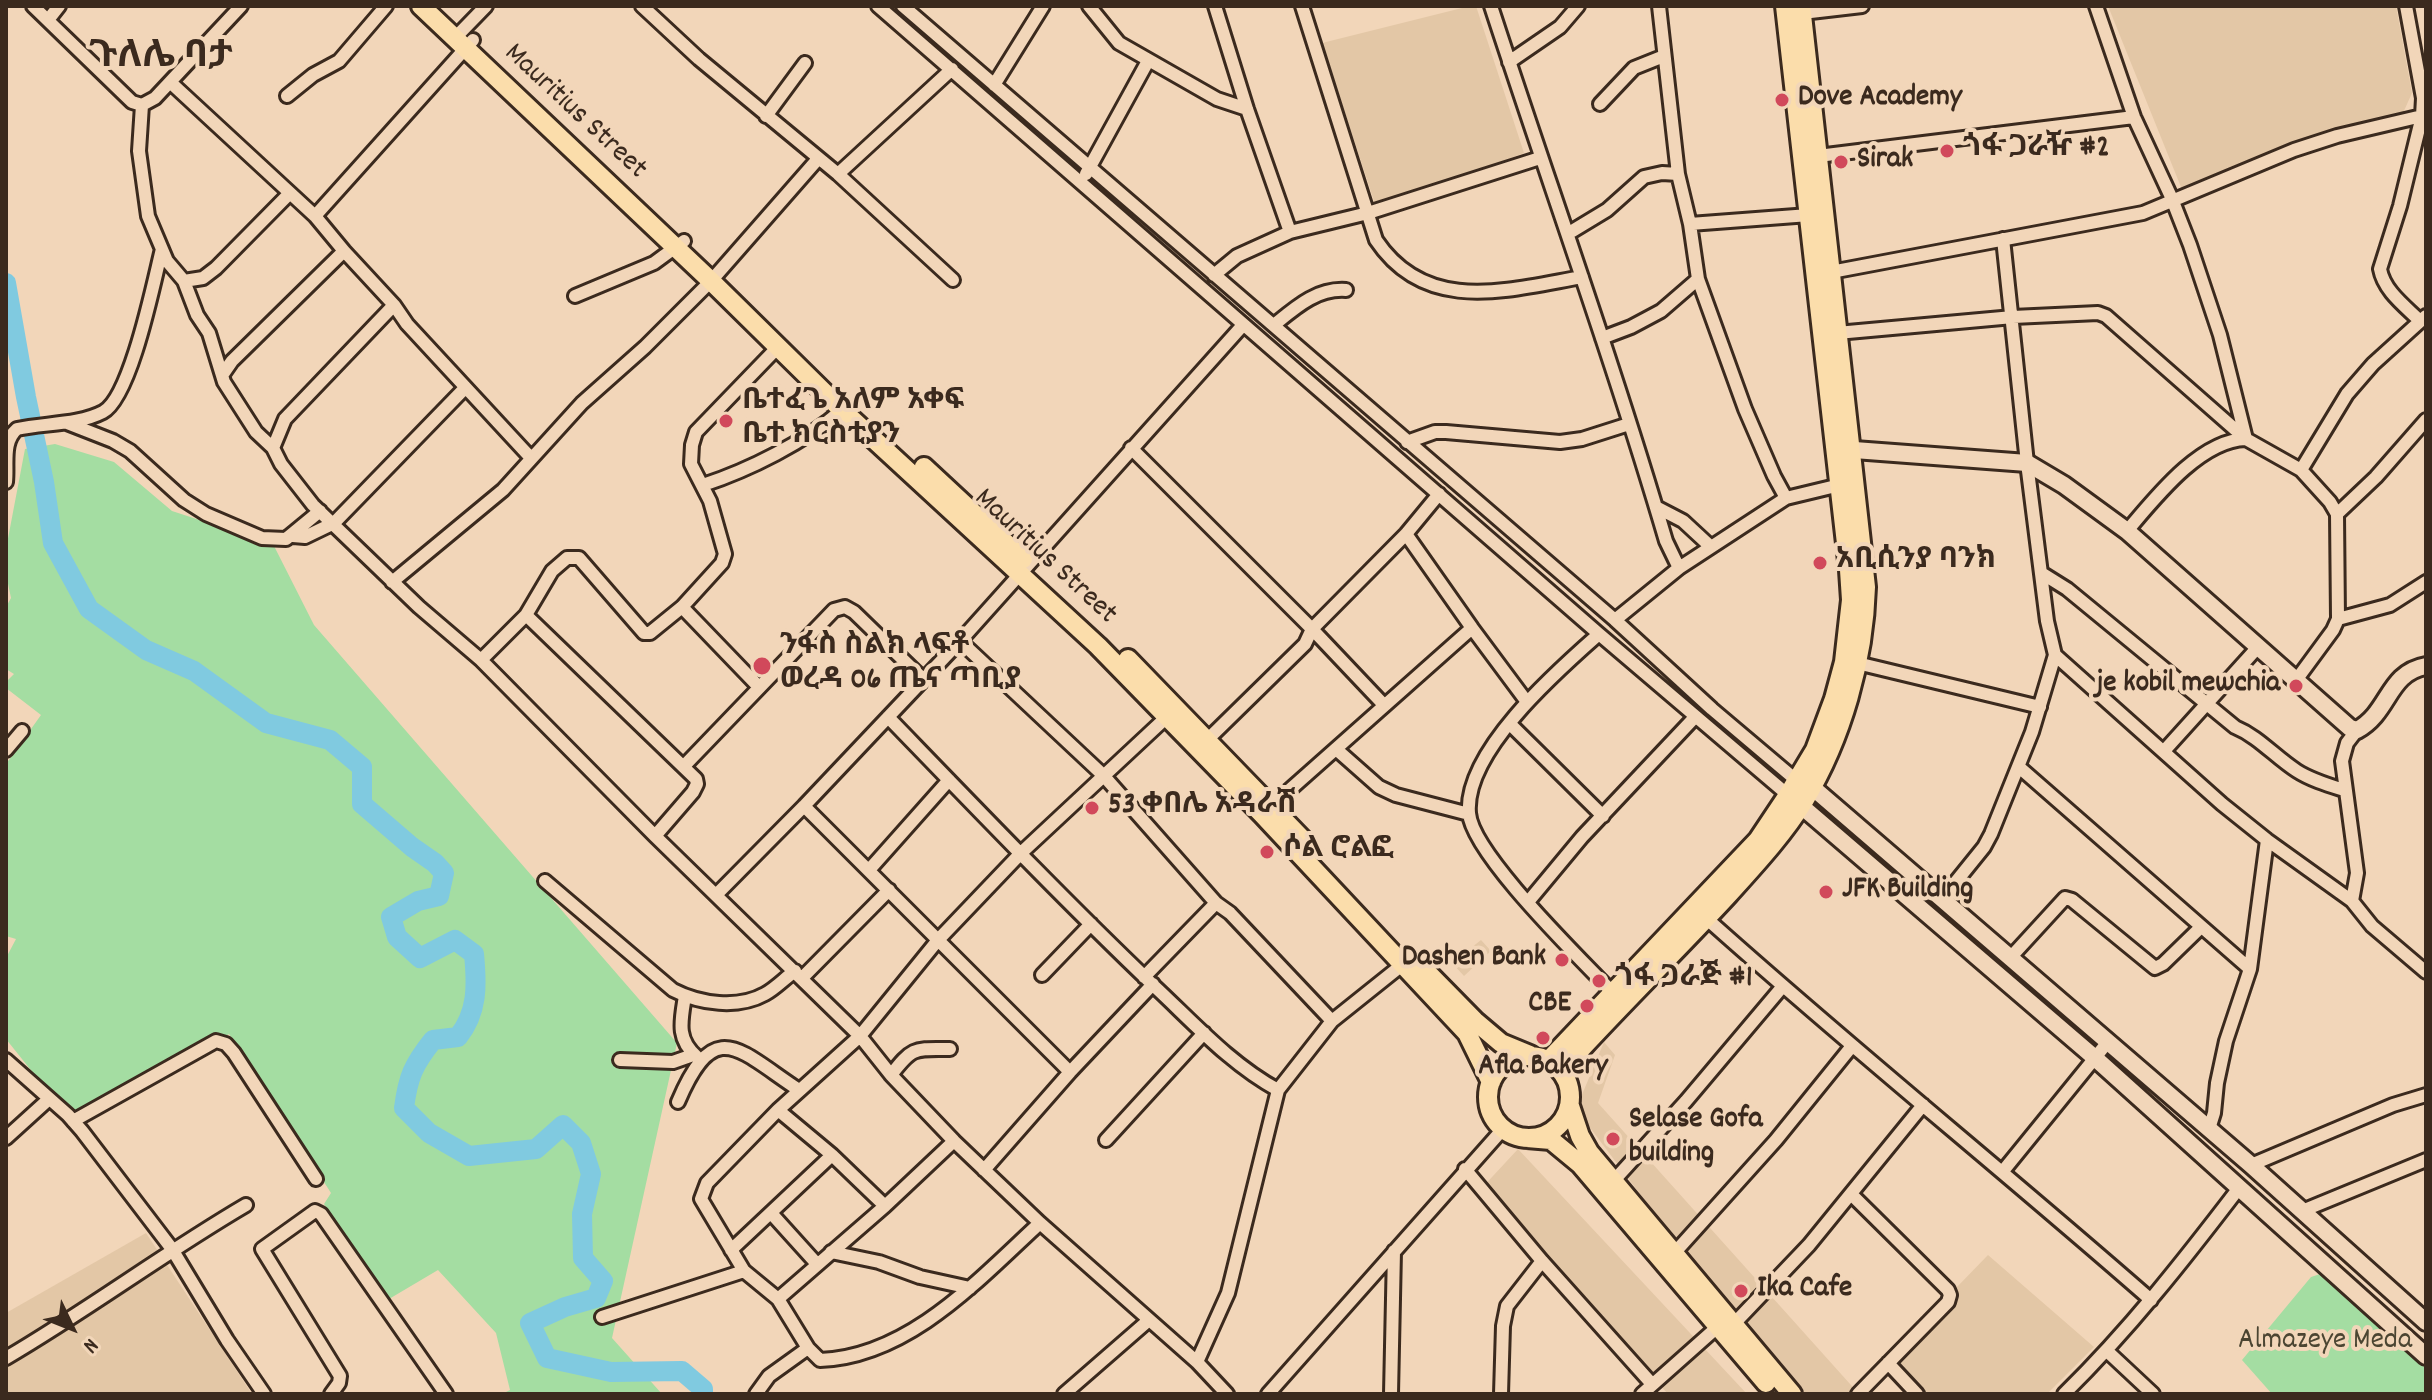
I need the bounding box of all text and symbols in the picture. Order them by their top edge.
street label: Mauritius Street [495,37,653,189]
district label: ጉለሌ ባታ [89,38,233,84]
place label: Dove Academy [1798,82,1962,118]
marker: Dove Academy [1773,91,1791,109]
place label: ጎፋ ጋራዥ #2 [1963,133,2110,169]
marker: ጎፋ ጋራዥ #2 [1938,142,1956,160]
place label: Sirak [1857,144,1913,180]
marker: Sirak [1832,153,1850,171]
place label: ቤተፈጌ አለም አቀፍ ቤተ ክርስቲያን [742,386,964,456]
marker: ቤተፈጌ አለም አቀፍ ቤተ ክርስቲያን [717,412,735,430]
street label: Mauritius Street [965,482,1123,634]
place label: አቢሲንያ ባንክ [1836,545,1996,581]
marker: አቢሲንያ ባንክ [1811,554,1829,572]
place label: ንፋስ ስልክ ላፍቶ ወረዳ 06 ጤና ጣቢያ [780,631,1021,702]
marker: ንፋስ ስልክ ላፍቶ ወረዳ 06 ጤና ጣቢያ [751,655,773,677]
place label: je kobil mewchia [2095,668,2280,704]
marker: je kobil mewchia [2287,677,2305,695]
place label: 53 ቀበሌ አዳራሽ [1108,790,1298,826]
marker: 53 ቀበሌ አዳራሽ [1083,799,1101,817]
place label: ሶል ሮልፎ [1283,834,1394,870]
marker: ሶል ሮልፎ [1258,843,1276,861]
place label: JFK Building [1842,874,1973,910]
marker: JFK Building [1817,883,1835,901]
place label: Dashen Bank [1402,942,1546,978]
marker: Dashen Bank [1553,951,1571,969]
place label: ጎፋ ጋራጅ #1 [1615,963,1753,999]
marker: ጎፋ ጋራጅ #1 [1590,972,1608,990]
place label: CBE [1528,988,1571,1024]
marker: CBE [1578,997,1596,1015]
marker: Afla Bakery [1534,1029,1552,1047]
place label: Afla Bakery [1478,1051,1608,1087]
place label: Selase Gofa building [1629,1104,1762,1174]
marker: Selase Gofa building [1604,1130,1622,1148]
place label: Ika Cafe [1757,1273,1852,1309]
marker: Ika Cafe [1732,1282,1750,1300]
north arrow [32,1288,112,1368]
park label: Almazeye Meda [2238,1325,2412,1361]
text: N [75,1330,105,1359]

